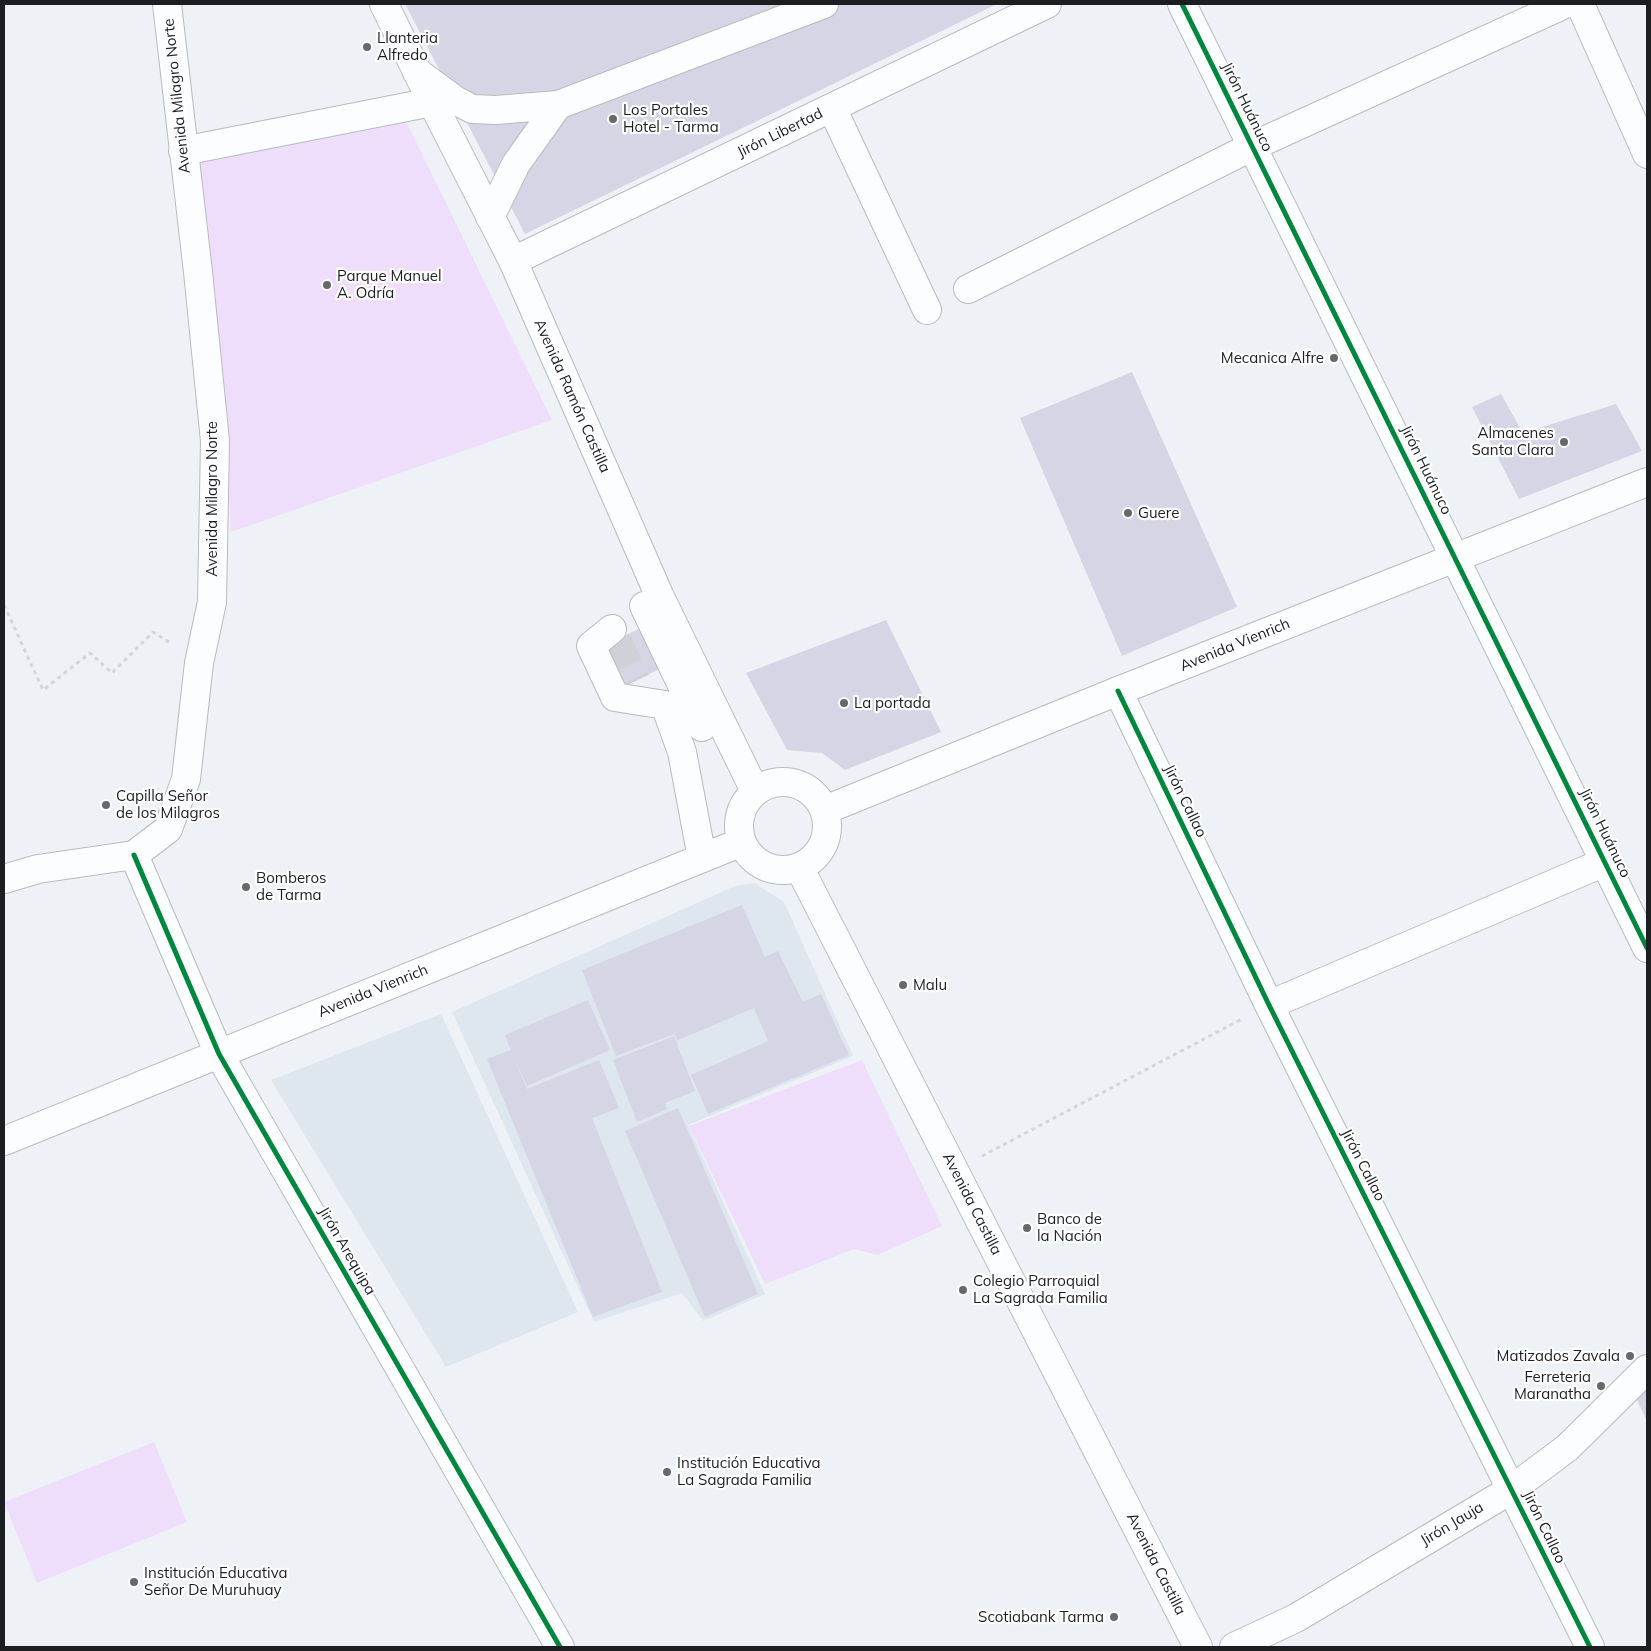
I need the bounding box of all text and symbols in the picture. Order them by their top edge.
street label: Avenida Milagro Norte [160,18,194,174]
place label: Llanteria Alfredo [377,29,438,64]
marker: Llanteria Alfredo [361,41,373,53]
street label: Jirón Huánuco [1218,59,1276,155]
place label: Los Portales Hotel - Tarma [623,101,719,136]
street label: Jirón Libertad [734,105,826,161]
marker: Los Portales Hotel - Tarma [607,113,619,125]
place label: Parque Manuel A. Odría [337,267,442,302]
marker: Parque Manuel A. Odría [321,279,333,291]
street label: Avenida Ramón Castilla [530,316,614,476]
place label: Mecanica Alfre [1221,349,1324,367]
marker: Mecanica Alfre [1328,352,1340,364]
street label: Avenida Milagro Norte [203,421,221,577]
street label: Jirón Huánuco [1397,422,1455,518]
place label: Almacenes Santa Clara [1472,424,1554,459]
marker: Almacenes Santa Clara [1558,436,1570,448]
place label: Guere [1138,504,1179,522]
marker: Guere [1122,507,1134,519]
street label: Avenida Vienrich [1177,615,1293,675]
place label: La portada [854,694,931,712]
marker: La portada [838,697,850,709]
street label: Jirón Callao [1160,762,1210,840]
street label: Jirón Huánuco [1576,785,1634,881]
place label: Capilla Señor de los Milagros [116,787,220,822]
marker: Capilla Señor de los Milagros [100,799,112,811]
place label: Bomberos de Tarma [256,869,326,904]
marker: Bomberos de Tarma [240,881,252,893]
street label: Avenida Vienrich [315,961,431,1021]
place label: Malu [913,976,947,994]
marker: Malu [897,979,909,991]
street label: Jirón Callao [1337,1126,1389,1204]
street label: Avenida Castilla [938,1150,1006,1258]
street label: Jirón Arequipa [314,1204,380,1298]
place label: Banco de la Nación [1037,1210,1102,1245]
marker: Banco de la Nación [1021,1222,1033,1234]
place label: Colegio Parroquial La Sagrada Familia [973,1272,1108,1307]
marker: Colegio Parroquial La Sagrada Familia [957,1284,969,1296]
place label: Matizados Zavala [1497,1347,1620,1365]
marker: Matizados Zavala [1624,1350,1636,1362]
place label: Ferreteria Maranatha [1514,1368,1591,1403]
marker: Ferreteria Maranatha [1595,1380,1607,1392]
place label: Institución Educativa La Sagrada Familia [677,1454,820,1489]
marker: Institución Educativa La Sagrada Familia [661,1466,673,1478]
street label: Jirón Callao [1519,1488,1569,1566]
street label: Jirón Jauja [1417,1498,1487,1550]
street label: Avenida Castilla [1122,1510,1190,1618]
place label: Institución Educativa Señor De Muruhuay [144,1564,287,1599]
marker: Institución Educativa Señor De Muruhuay [128,1576,140,1588]
place label: Scotiabank Tarma [978,1608,1104,1626]
marker: Scotiabank Tarma [1108,1611,1120,1623]

